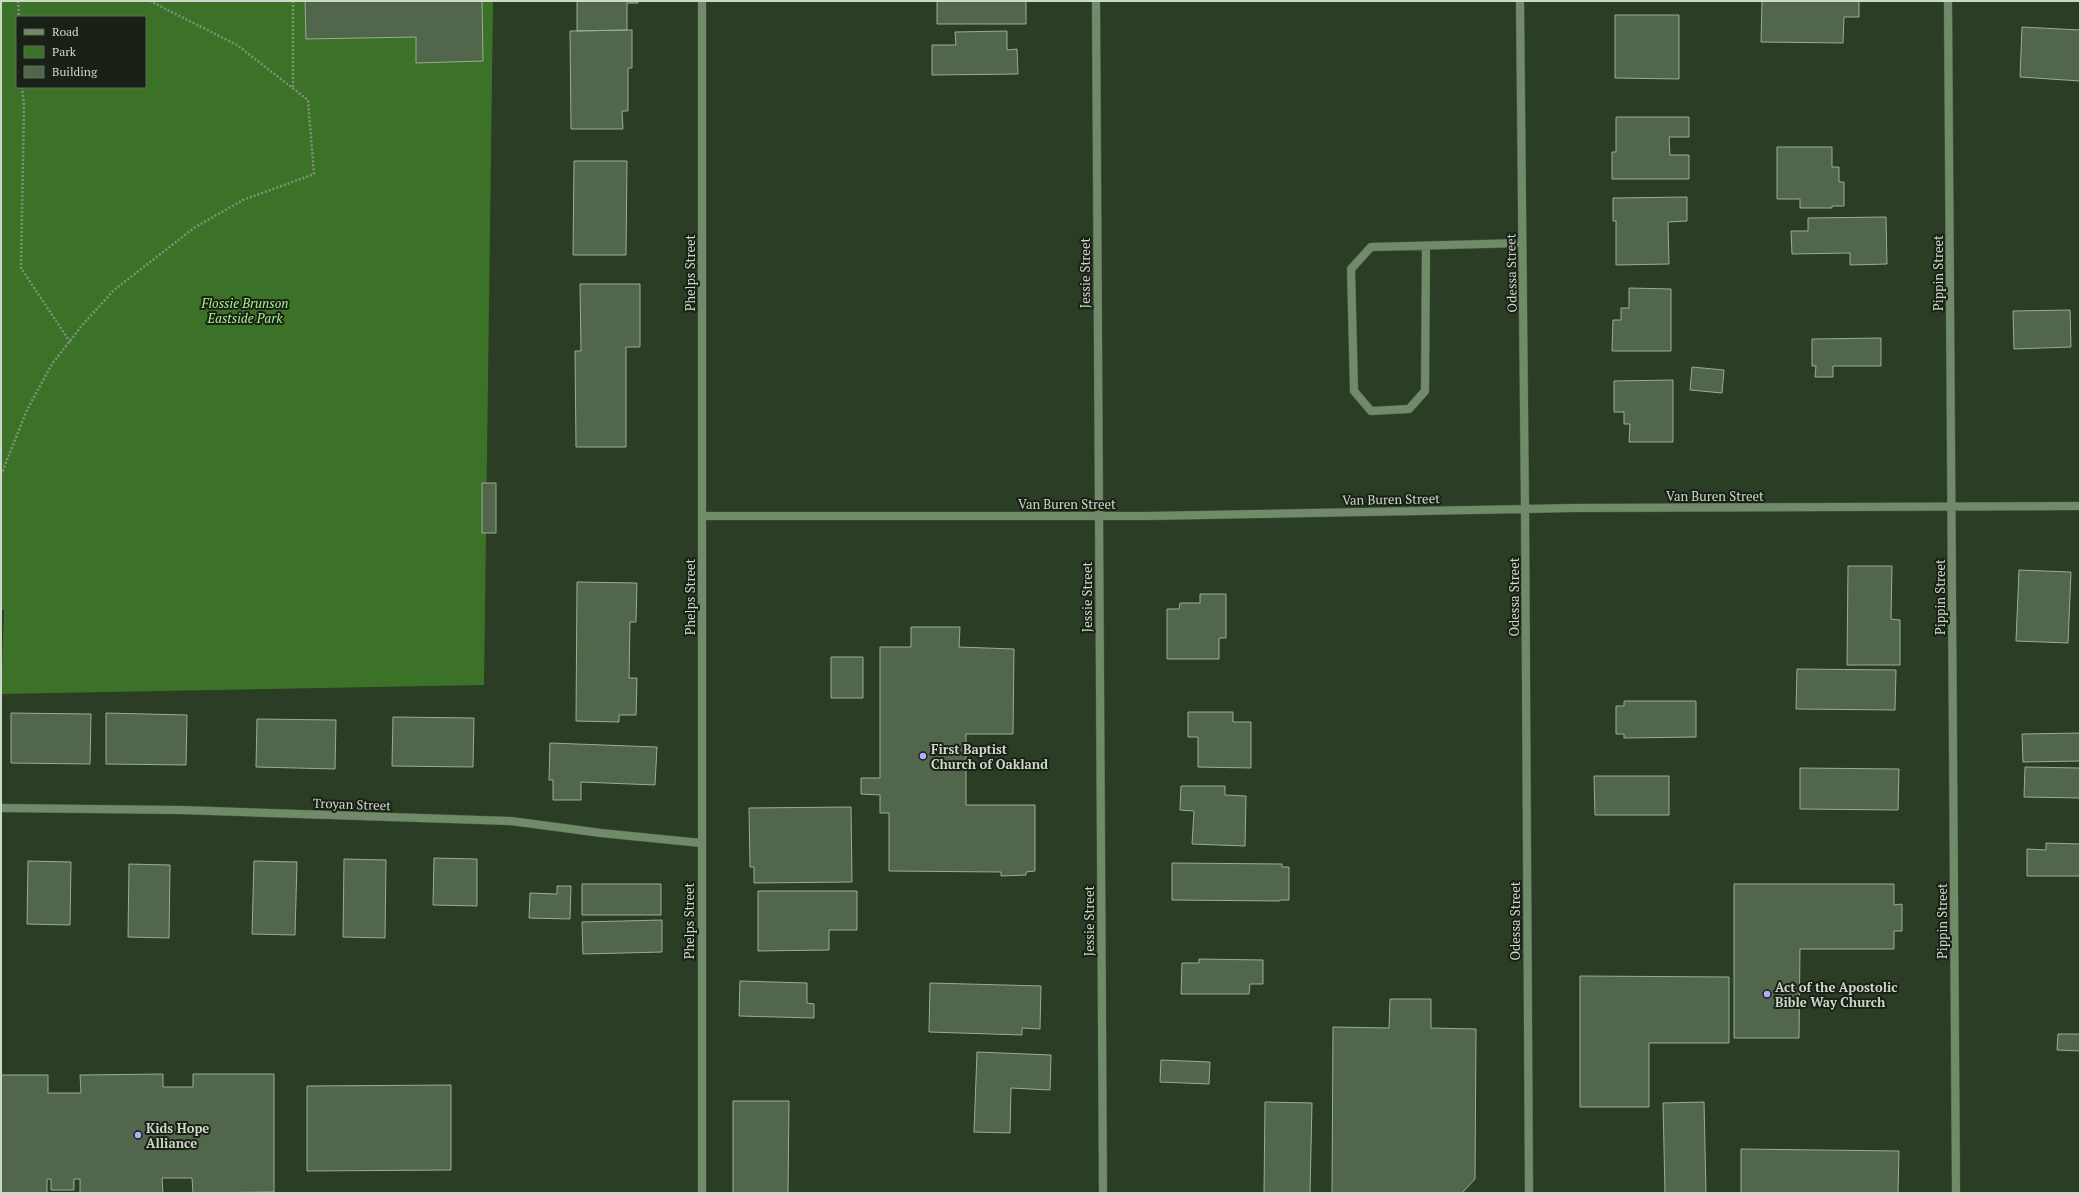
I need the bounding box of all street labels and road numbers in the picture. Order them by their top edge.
street label: Odessa Street [1501,233,1521,313]
street label: Phelps Street [681,234,699,311]
street label: Pippin Street [1929,235,1947,311]
street label: Jessie Street [1076,238,1094,308]
street label: Van Buren Street [1666,487,1764,505]
street label: Van Buren Street [1342,489,1440,509]
street label: Van Buren Street [1018,495,1116,513]
street label: Odessa Street [1505,557,1523,637]
street label: Phelps Street [681,558,699,635]
street label: Pippin Street [1931,559,1949,635]
street label: Jessie Street [1078,562,1096,632]
street label: Troyan Street [313,794,392,814]
street label: Odessa Street [1506,881,1524,961]
street label: Phelps Street [680,882,698,959]
street label: Pippin Street [1933,883,1951,959]
street label: Jessie Street [1080,886,1098,956]

